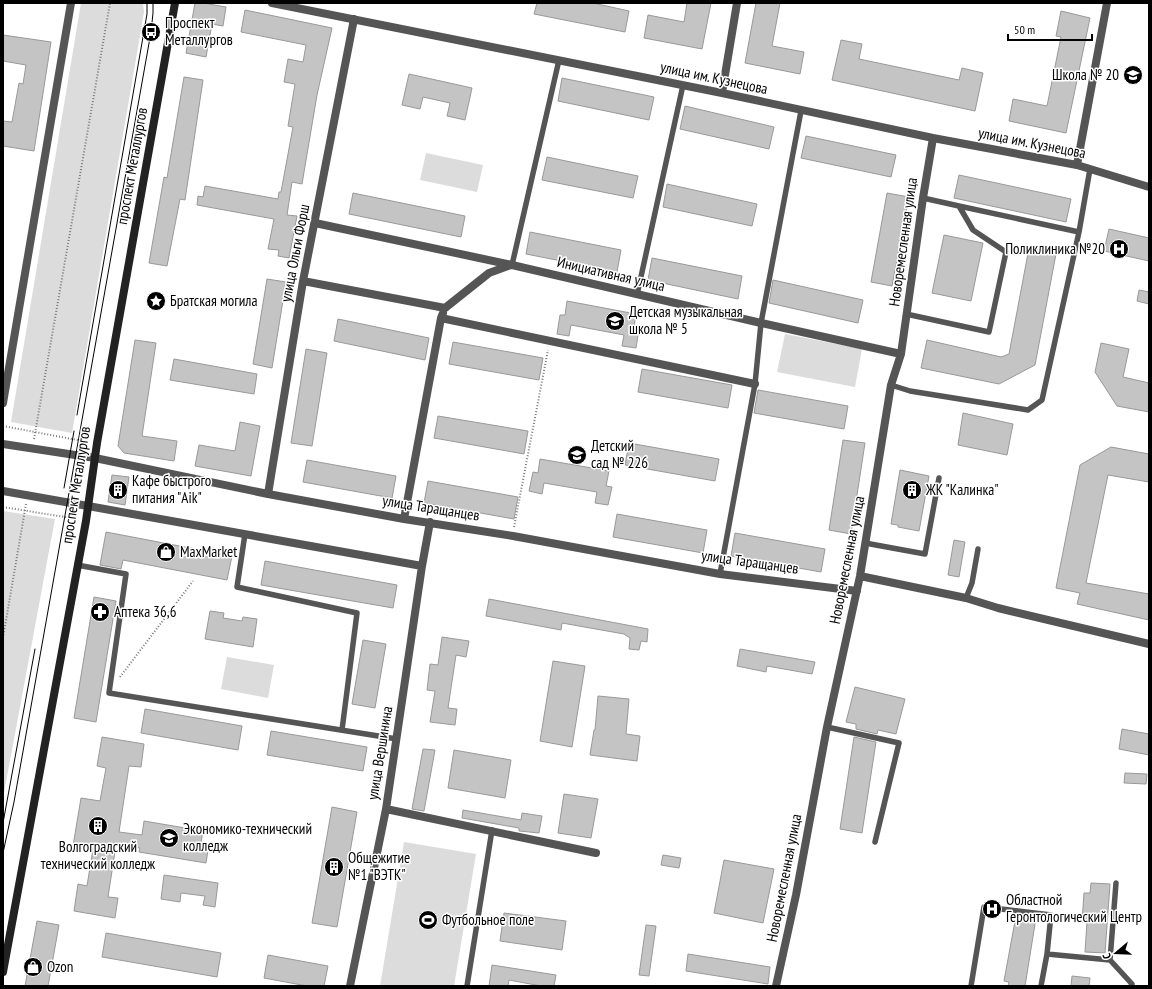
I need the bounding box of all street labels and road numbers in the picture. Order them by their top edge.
street label: улица им. Кузнецова [659,57,770,98]
street label: проспект Металлургов [112,106,151,226]
street label: улица им. Кузнецова [977,123,1088,162]
street label: Новоремесленная улица [884,176,921,308]
street label: улица Ольги Форш [276,202,313,303]
street label: Инициативная улица [555,252,667,295]
street label: проспект Металлургов [57,425,94,545]
street label: улица Таращанцев [381,490,481,525]
street label: Новоремесленная улица [825,494,868,625]
street label: улица Таращанцев [700,545,800,578]
street label: улица Вершинина [363,705,396,801]
street label: Новоремесленная улица [762,812,805,943]

